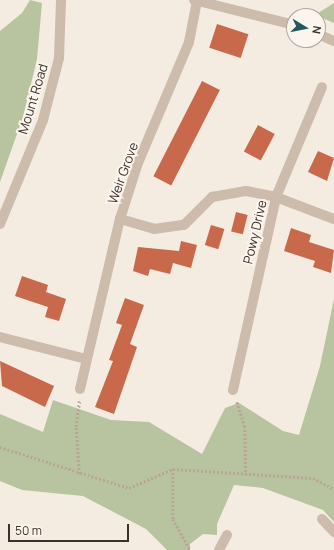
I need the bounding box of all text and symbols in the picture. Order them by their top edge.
north arrow [286,8,326,48]
text: N [309,25,325,35]
street label: Mount Road [15,62,51,136]
street label: Weir Grove [105,140,141,206]
street label: Powy Drive [240,199,270,265]
scale bar [10,516,131,542]
text: 50 m [15,522,42,539]

